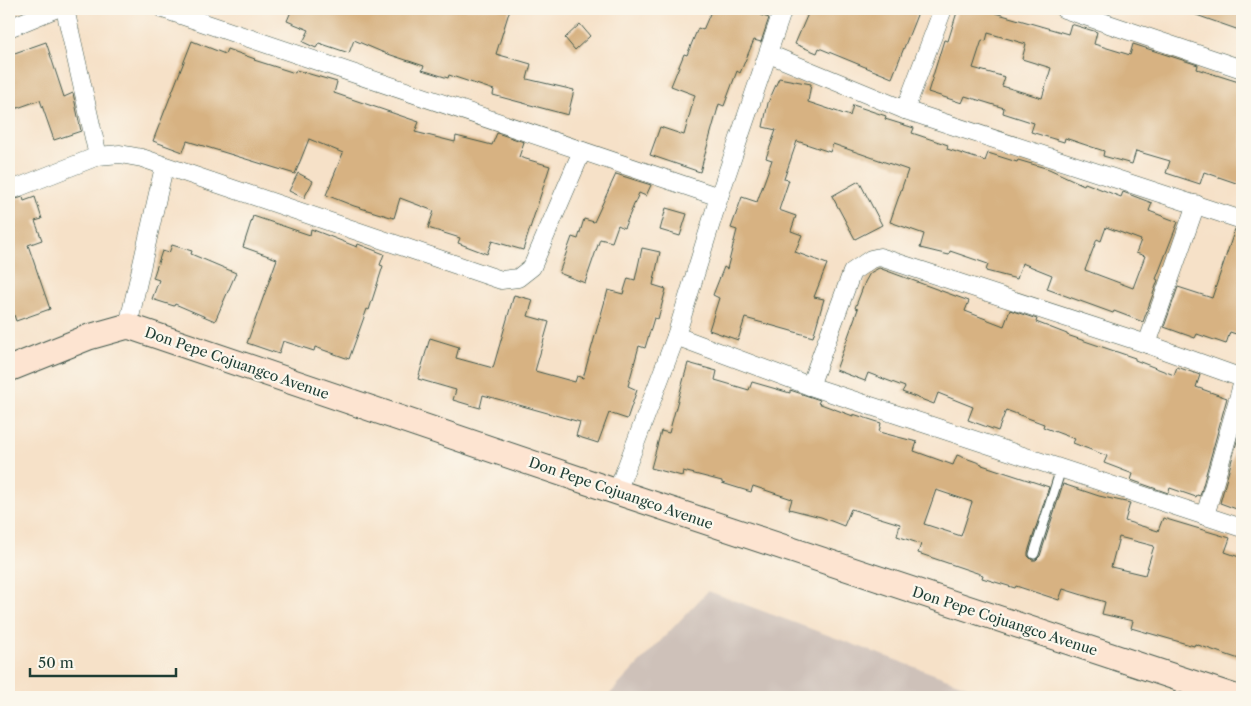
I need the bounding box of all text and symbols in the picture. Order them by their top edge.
street label: Don Pepe Cojuangco Avenue [143,323,332,403]
street label: Don Pepe Cojuangco Avenue [527,453,716,533]
street label: Don Pepe Cojuangco Avenue [910,583,1100,660]
scale bar [30,646,176,678]
text: 50 m [38,653,74,672]

